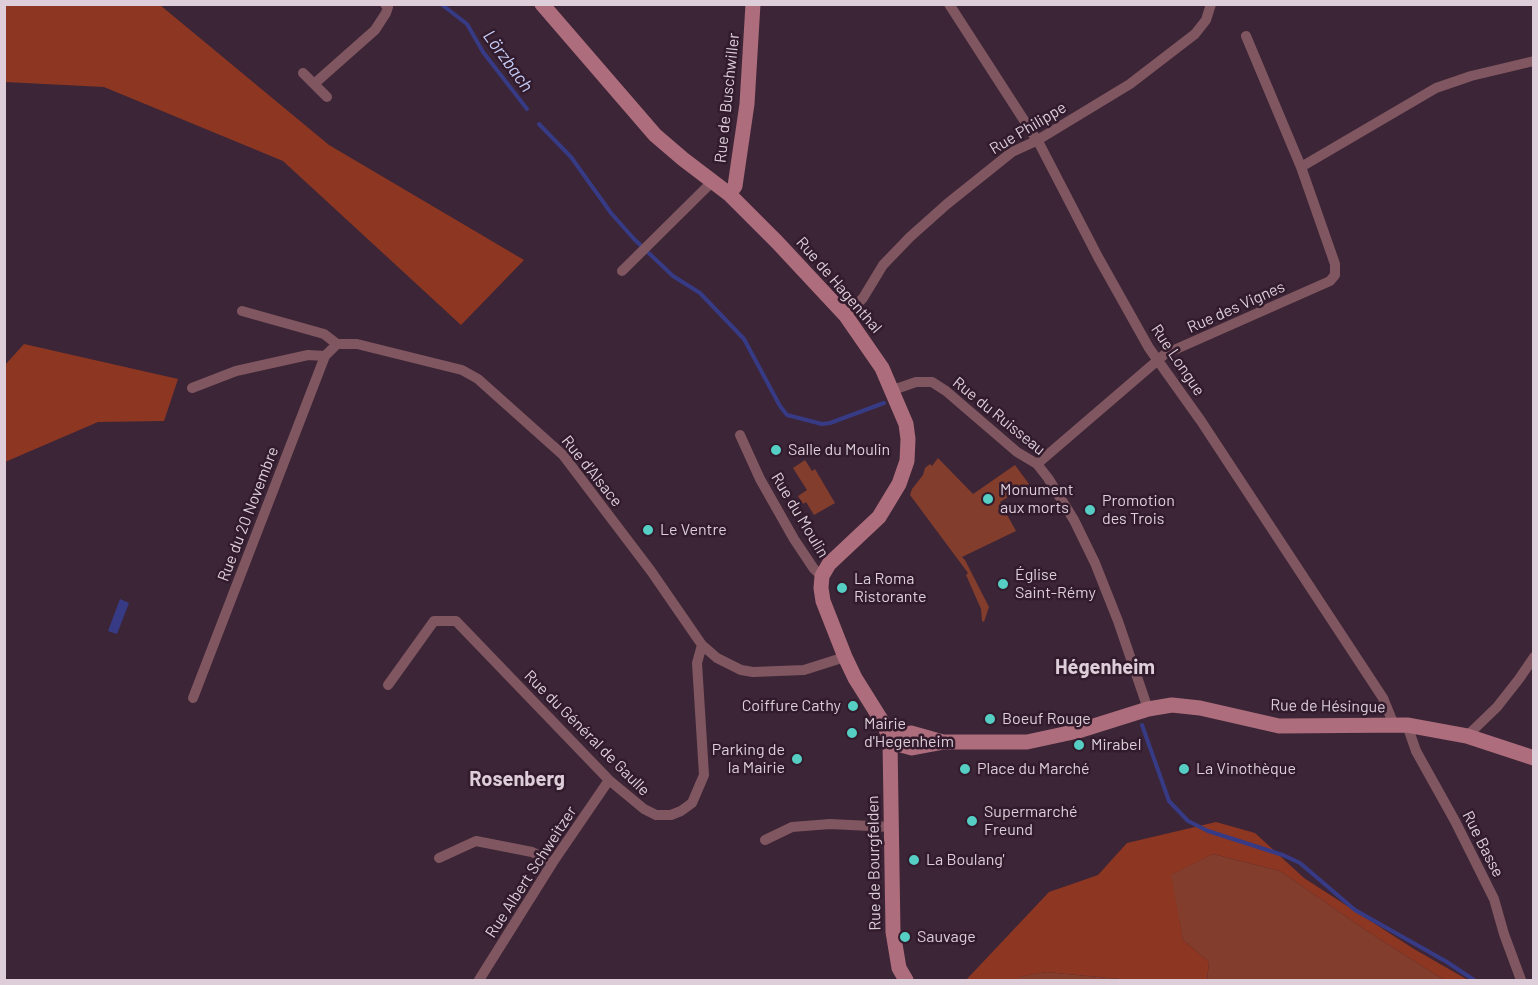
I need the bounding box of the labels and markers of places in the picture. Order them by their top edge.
place label: Salle du Moulin [788,440,890,460]
marker: Salle du Moulin [769,443,783,457]
place label: Monument aux morts [1000,480,1073,518]
place label: Promotion des Trois [1102,491,1175,529]
marker: Monument aux morts [981,492,995,506]
marker: Promotion des Trois [1083,503,1097,517]
place label: Le Ventre [660,520,727,540]
marker: Le Ventre [641,523,655,537]
place label: Église Saint-Rémy [1015,565,1096,603]
place label: La Roma Ristorante [854,569,927,607]
marker: Église Saint-Rémy [996,577,1010,591]
marker: La Roma Ristorante [835,581,849,595]
place label: Coiffure Cathy [742,696,841,716]
marker: Coiffure Cathy [846,699,860,713]
place label: Boeuf Rouge [1002,709,1091,729]
marker: Boeuf Rouge [983,712,997,726]
place label: Mairie d'Hegenheim [864,714,954,752]
marker: Mairie d'Hegenheim [845,726,859,740]
place label: Mirabel [1091,735,1141,755]
marker: Mirabel [1072,738,1086,752]
place label: Parking de la Mairie [712,740,785,778]
marker: Parking de la Mairie [790,752,804,766]
place label: Place du Marché [977,759,1090,779]
place label: La Vinothèque [1196,759,1296,779]
marker: Place du Marché [958,762,972,776]
marker: La Vinothèque [1177,762,1191,776]
place label: Supermarché Freund [984,802,1078,840]
marker: Supermarché Freund [965,814,979,828]
place label: La Boulang' [926,850,1005,870]
marker: La Boulang' [907,853,921,867]
place label: Sauvage [917,927,976,947]
marker: Sauvage [898,930,912,944]

